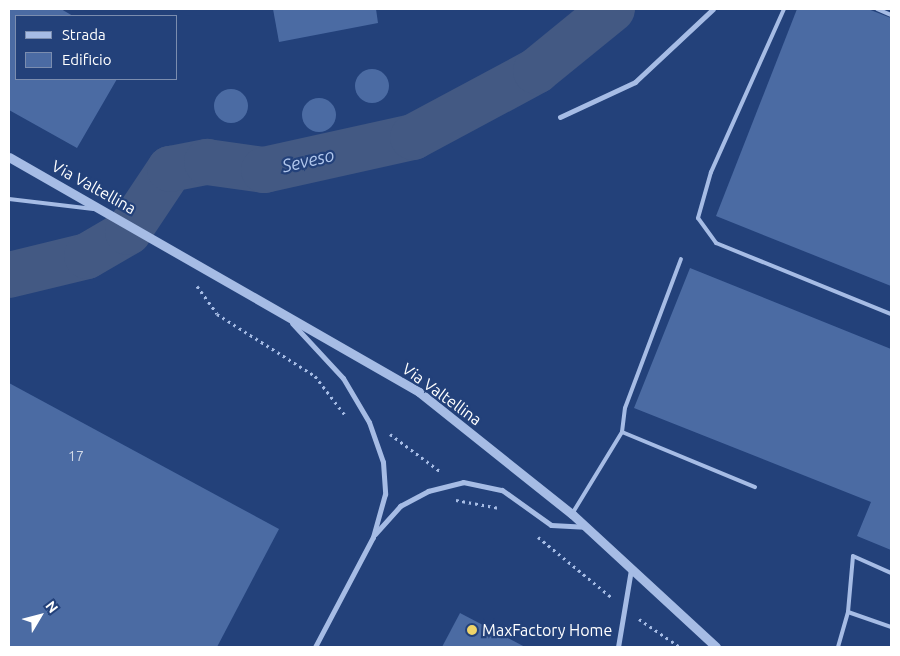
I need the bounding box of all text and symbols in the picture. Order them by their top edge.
legend [15,15,178,80]
text: Strada [62,26,106,43]
text: Edificio [62,51,111,68]
water label: Seveso [280,144,336,176]
street label: Via Valtellina [48,156,140,218]
street label: Via Valtellina [399,359,485,429]
house number: 17 [68,448,84,464]
north arrow [15,591,65,641]
text: N [42,598,62,616]
place label: MaxFactory Home [482,620,612,640]
marker: MaxFactory Home [466,624,478,636]

